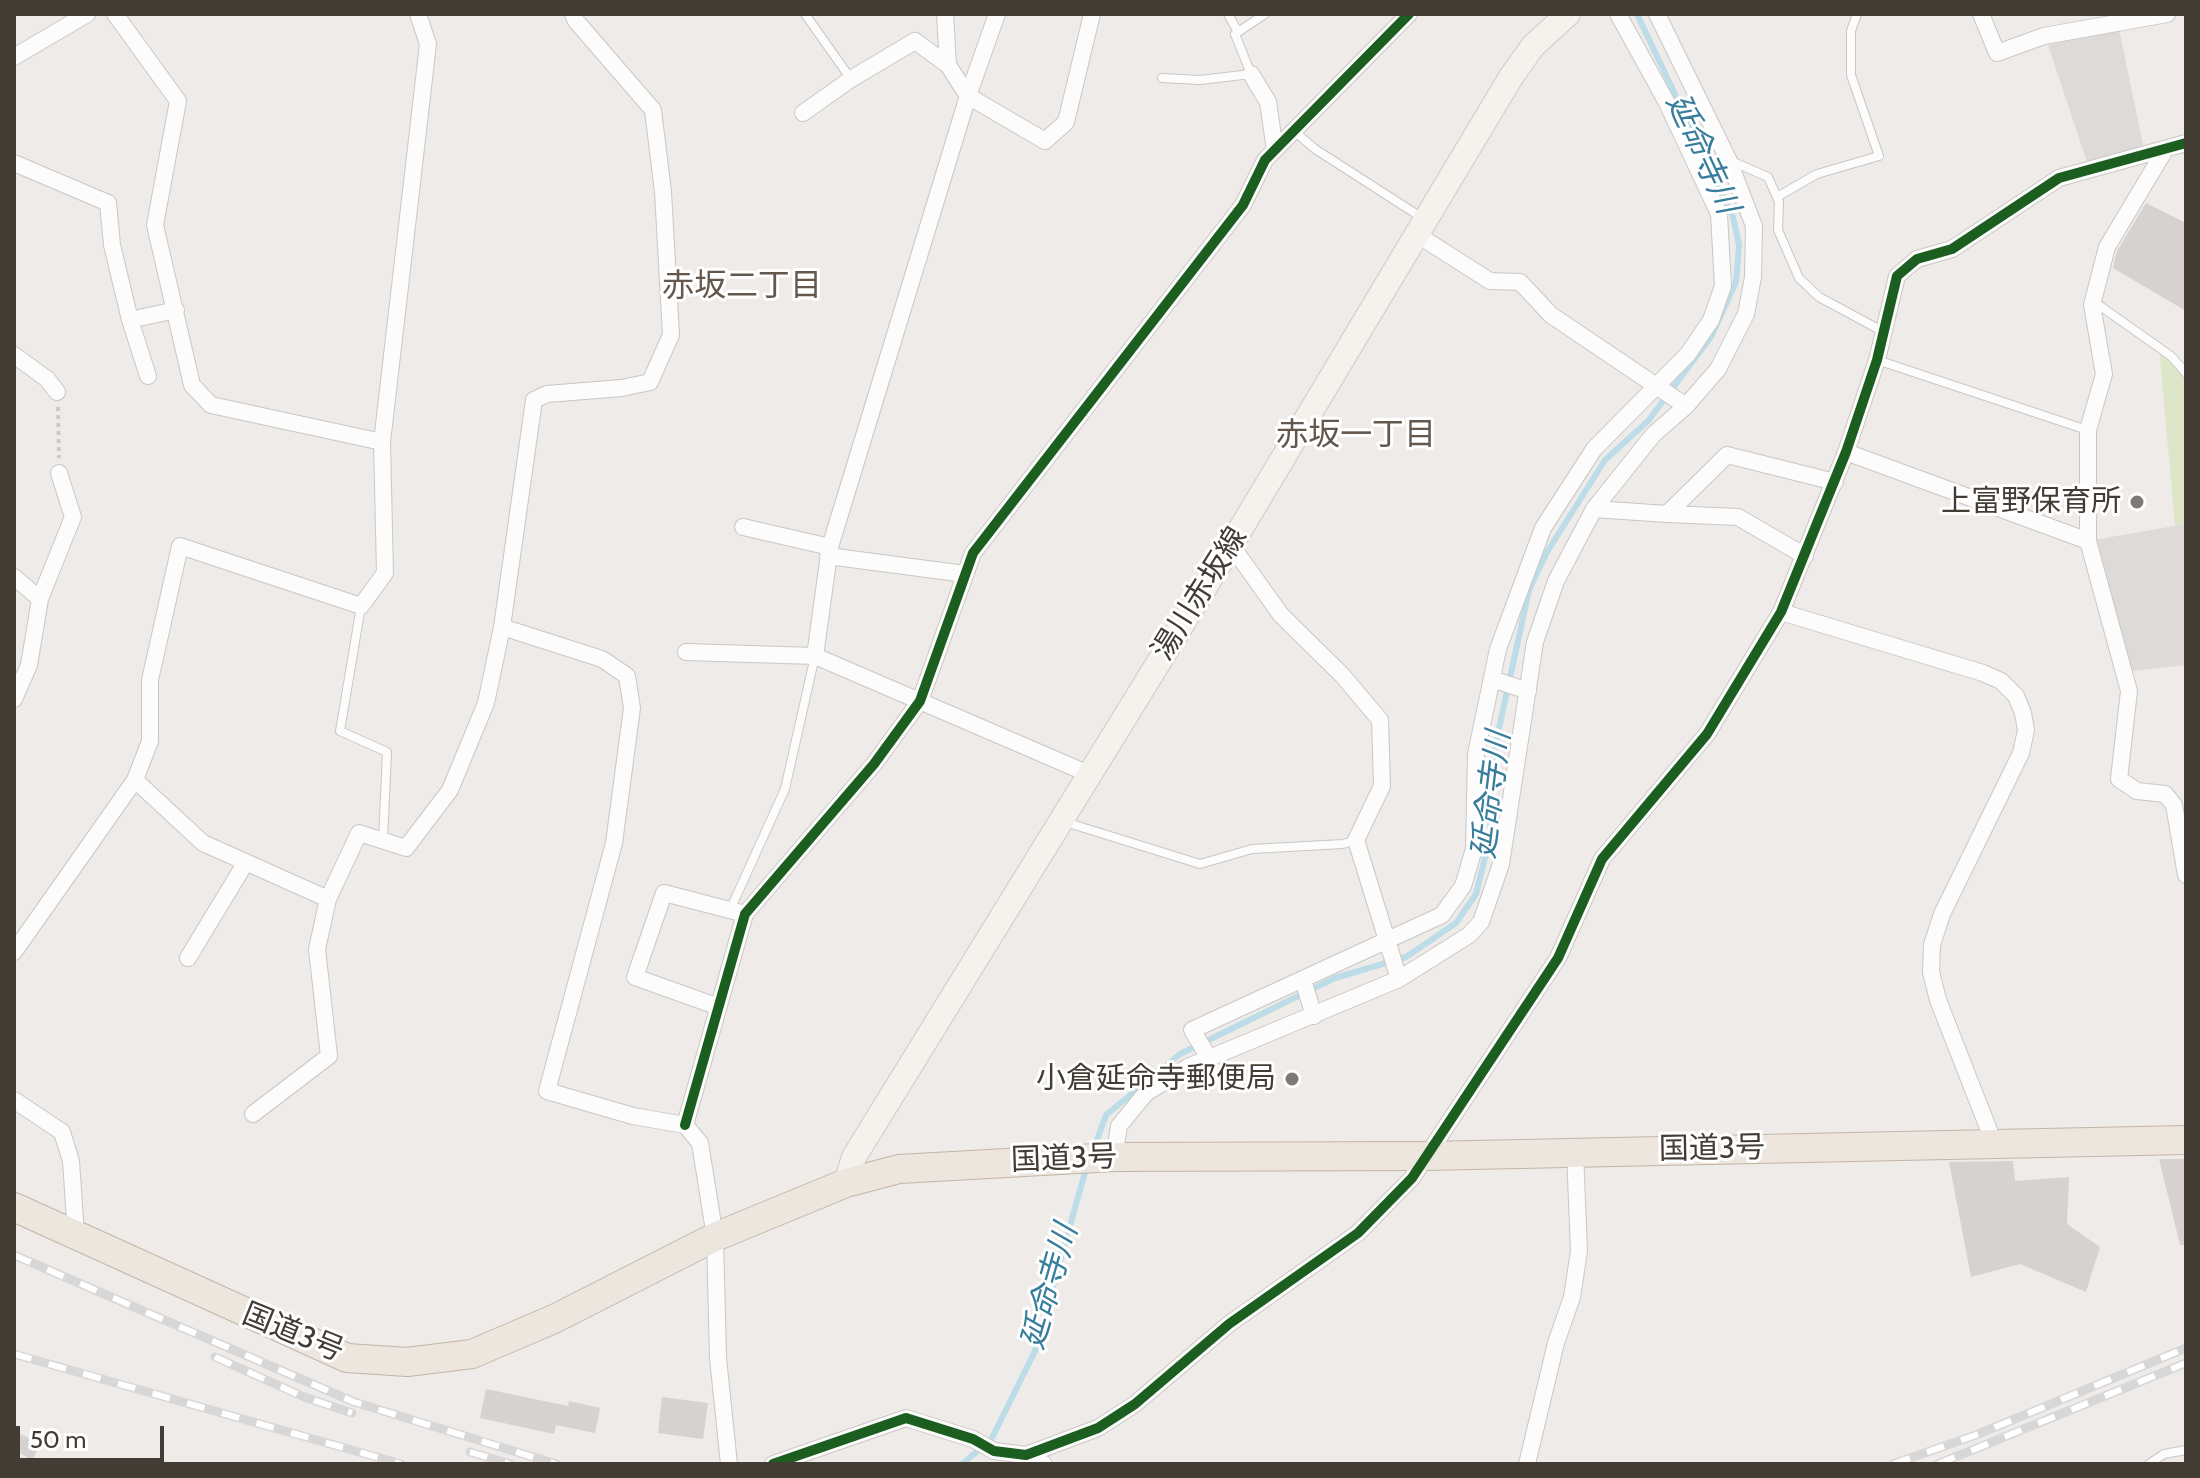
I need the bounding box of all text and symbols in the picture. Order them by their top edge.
water label: 延命寺川 [1658,88,1746,220]
district label: 赤坂二丁目 [662,268,822,306]
district label: 赤坂一丁目 [1276,417,1436,455]
place label: 上富野保育所 [1941,484,2121,520]
marker: 上富野保育所 [2128,493,2146,511]
street label: 湯川赤坂線 [1145,521,1255,667]
water label: 延命寺川 [1465,729,1519,861]
place label: 小倉延命寺郵便局 [1036,1061,1276,1097]
marker: 小倉延命寺郵便局 [1283,1070,1301,1088]
street label: 国道3号 [1659,1130,1765,1168]
street label: 国道3号 [1010,1139,1118,1179]
water label: 延命寺川 [1014,1220,1086,1354]
street label: 国道3号 [237,1296,349,1370]
scale bar [20,1410,168,1460]
text: 50 m [30,1425,86,1454]

